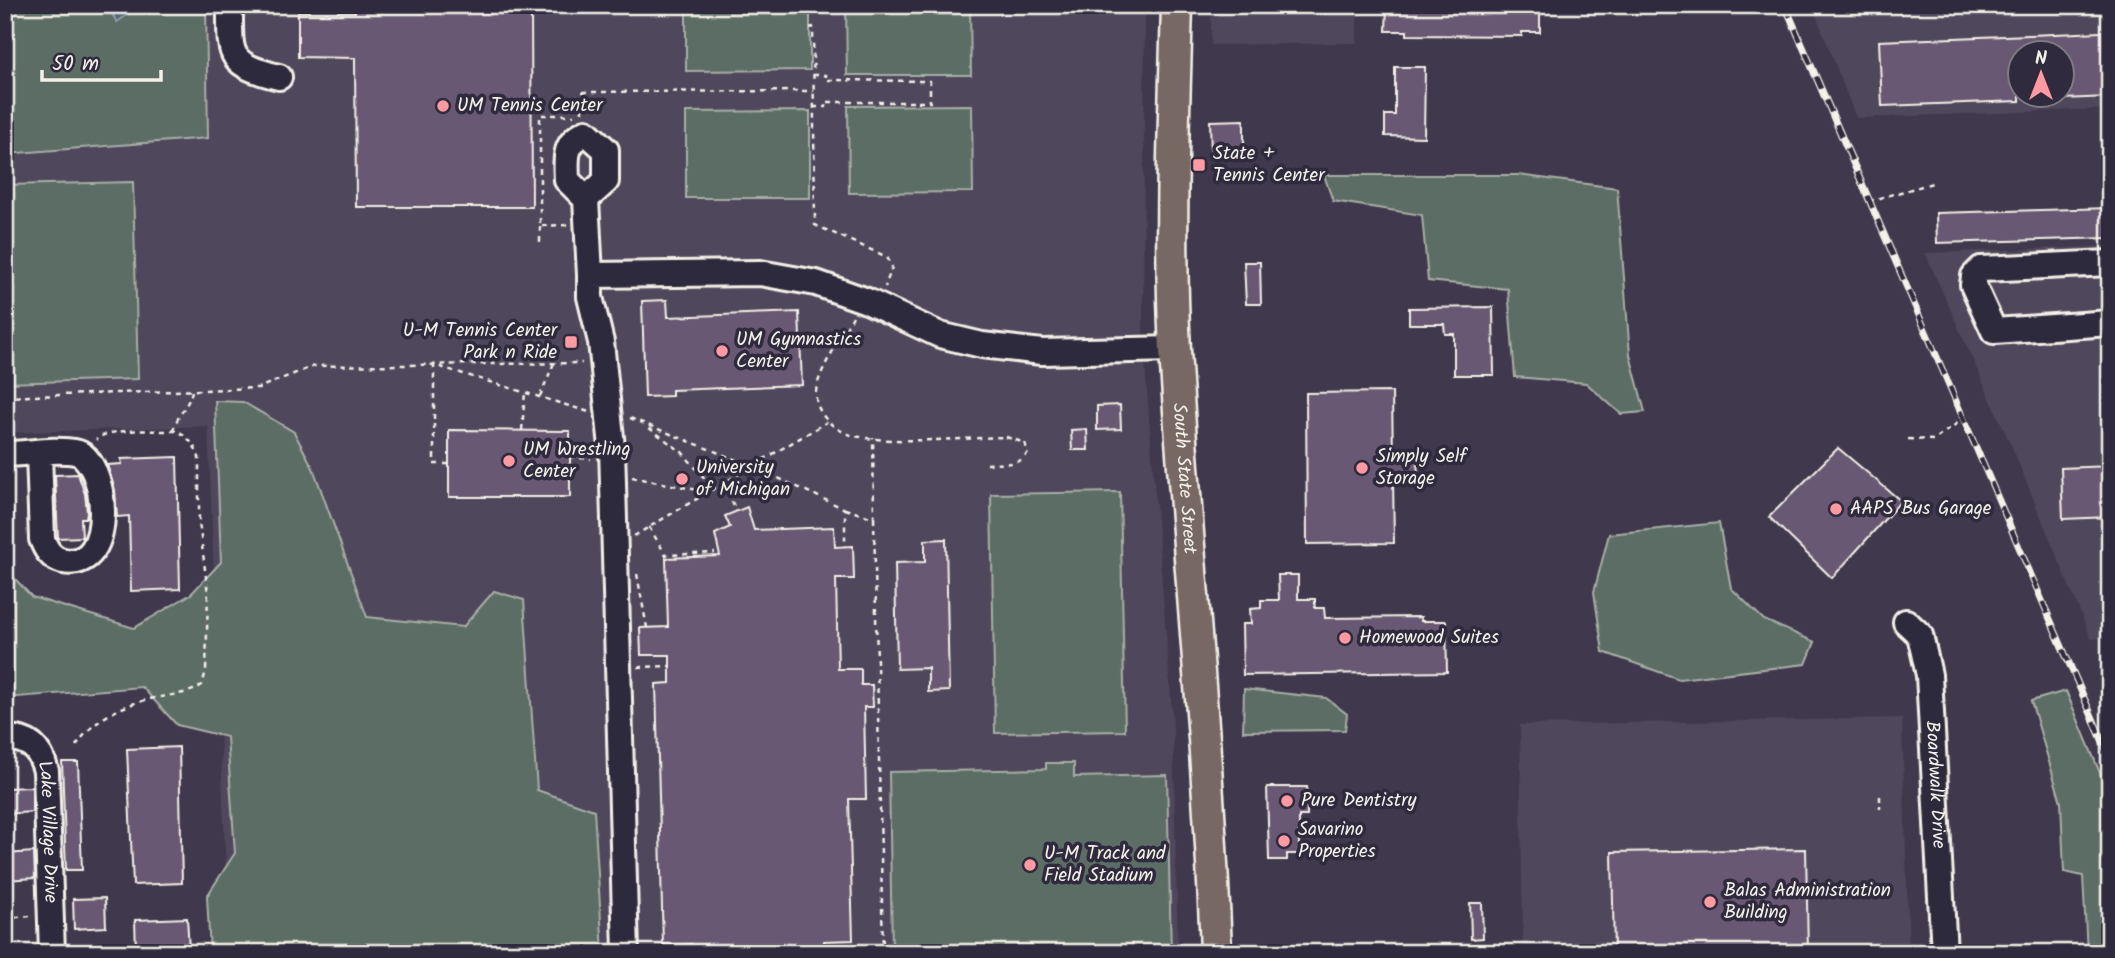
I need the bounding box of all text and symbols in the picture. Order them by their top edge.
scale bar [42,38,161,82]
north arrow [2007,38,2076,108]
text: N [2035,44,2047,74]
text: 50 m [52,48,99,81]
place label: UM Tennis Center [457,91,604,121]
marker: UM Tennis Center [435,98,451,114]
place label: State + Tennis Center [1213,139,1326,191]
marker: State + Tennis Center [1191,157,1207,173]
place label: U-M Tennis Center Park n Ride [403,316,559,368]
place label: UM Gymnastics Center [736,325,861,377]
marker: U-M Tennis Center Park n Ride [563,334,579,350]
marker: UM Gymnastics Center [714,343,730,359]
street label: South State Street [1163,402,1205,556]
place label: UM Wrestling Center [523,435,630,487]
place label: Simply Self Storage [1376,442,1468,494]
marker: UM Wrestling Center [501,453,517,469]
place label: University of Michigan [696,453,790,505]
marker: Simply Self Storage [1354,460,1370,476]
marker: University of Michigan [674,471,690,487]
place label: AAPS Bus Garage [1850,494,1992,524]
marker: AAPS Bus Garage [1828,501,1844,517]
place label: Homewood Suites [1359,623,1499,653]
marker: Homewood Suites [1337,630,1353,646]
street label: Boardwalk Drive [1916,720,1953,850]
street label: Lake Village Drive [29,757,65,904]
place label: Pure Dentistry [1301,786,1417,816]
marker: Pure Dentistry [1279,793,1295,809]
place label: Savarino Properties [1298,815,1376,867]
marker: Savarino Properties [1276,833,1292,849]
place label: U-M Track and Field Stadium [1044,839,1166,891]
marker: U-M Track and Field Stadium [1022,857,1038,873]
place label: Balas Administration Building [1724,876,1891,928]
marker: Balas Administration Building [1702,894,1718,910]

